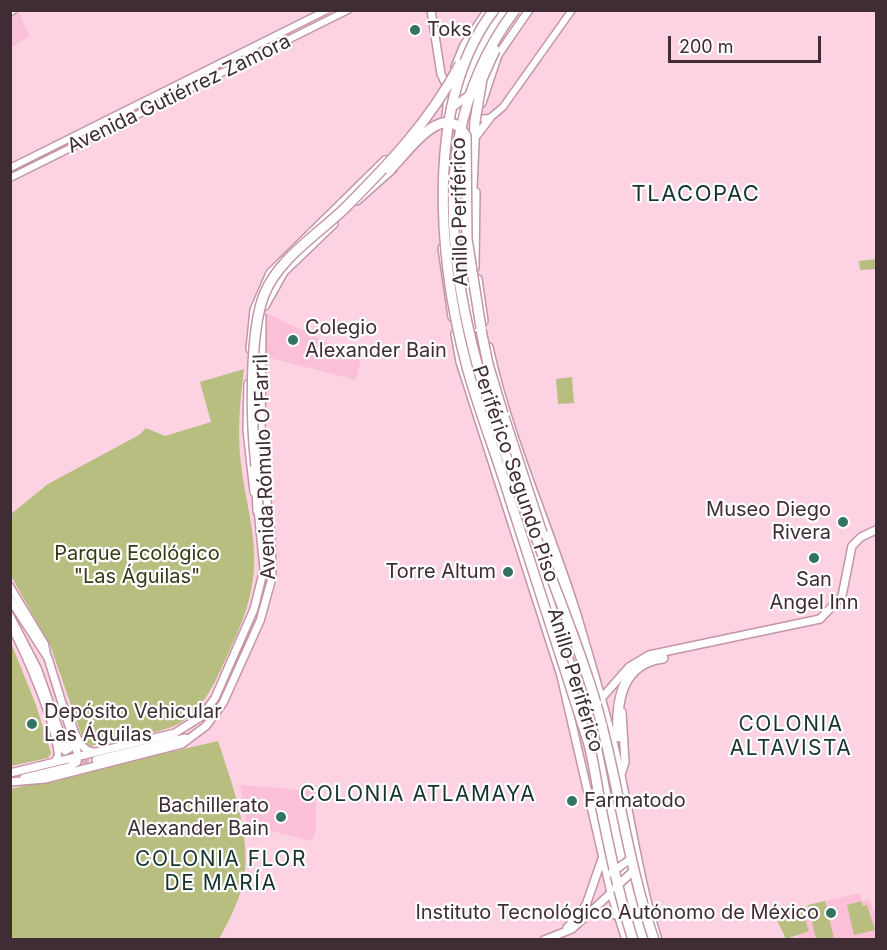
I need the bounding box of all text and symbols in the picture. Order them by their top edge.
place label: Toks [427,18,472,42]
marker: Toks [408,23,422,37]
scale bar [671,24,824,62]
street label: Avenida Gutiérrez Zamora [63,29,295,159]
text: 200 m [679,36,734,57]
street label: Anillo Periférico [447,137,473,287]
district label: TLACOPAC [632,181,760,207]
place label: Colegio Alexander Bain [305,316,447,363]
marker: Colegio Alexander Bain [286,333,300,347]
street label: Avenida Rómulo O'Farril [249,354,281,580]
street label: Periférico Segundo Piso [467,362,563,586]
place label: Museo Diego Rivera [706,498,831,545]
marker: Museo Diego Rivera [836,515,850,529]
park label: Parque Ecológico "Las Águilas" [54,542,220,589]
marker: San Angel Inn [807,551,821,565]
place label: Torre Altum [386,560,496,584]
marker: Torre Altum [501,565,515,579]
place label: San Angel Inn [769,568,859,615]
street label: Anillo Periférico [542,605,608,755]
place label: Depósito Vehicular Las Águilas [44,700,222,747]
district label: COLONIA ALTAVISTA [730,712,852,762]
marker: Depósito Vehicular Las Águilas [25,717,39,731]
district label: COLONIA ATLAMAYA [300,782,536,808]
place label: Farmatodo [584,789,686,813]
place label: Bachillerato Alexander Bain [127,794,269,841]
marker: Farmatodo [565,794,579,808]
marker: Bachillerato Alexander Bain [274,810,288,824]
district label: COLONIA FLOR DE MARÍA [135,847,307,897]
place label: Instituto Tecnológico Autónomo de México [415,901,819,925]
marker: Instituto Tecnológico Autónomo de México [824,906,838,920]

